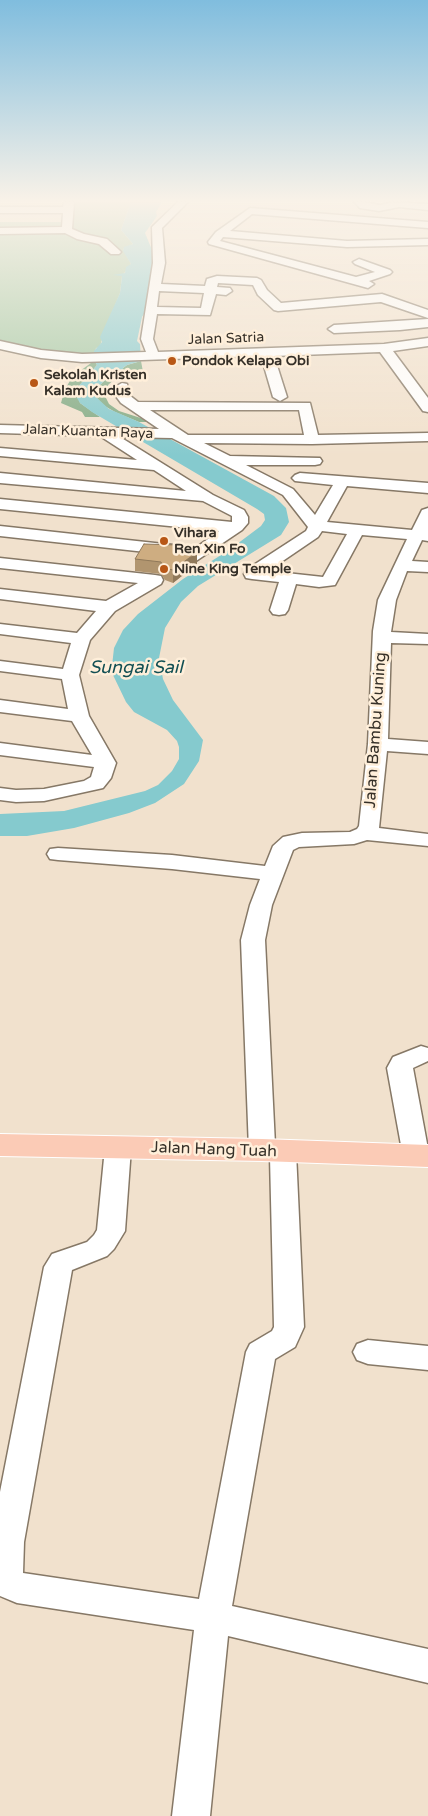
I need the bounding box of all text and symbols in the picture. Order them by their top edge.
street label: Jalan Satria [188,329,264,349]
place label: Pondok Kelapa Obi [182,353,309,369]
marker: Pondok Kelapa Obi [166,355,178,367]
place label: Sekolah Kristen Kalam Kudus [44,367,147,400]
marker: Sekolah Kristen Kalam Kudus [28,377,40,389]
street label: Jalan Kuantan Raya [23,421,153,443]
place label: Vihara Ren Xin Fo [174,525,246,558]
marker: Vihara Ren Xin Fo [158,535,170,547]
place label: Nine King Temple [174,561,291,577]
marker: Nine King Temple [158,563,170,575]
street label: Jalan Bambu Kuning [361,651,391,809]
water label: Sungai Sail [89,657,183,679]
street label: Jalan Hang Tuah [151,1138,277,1162]

